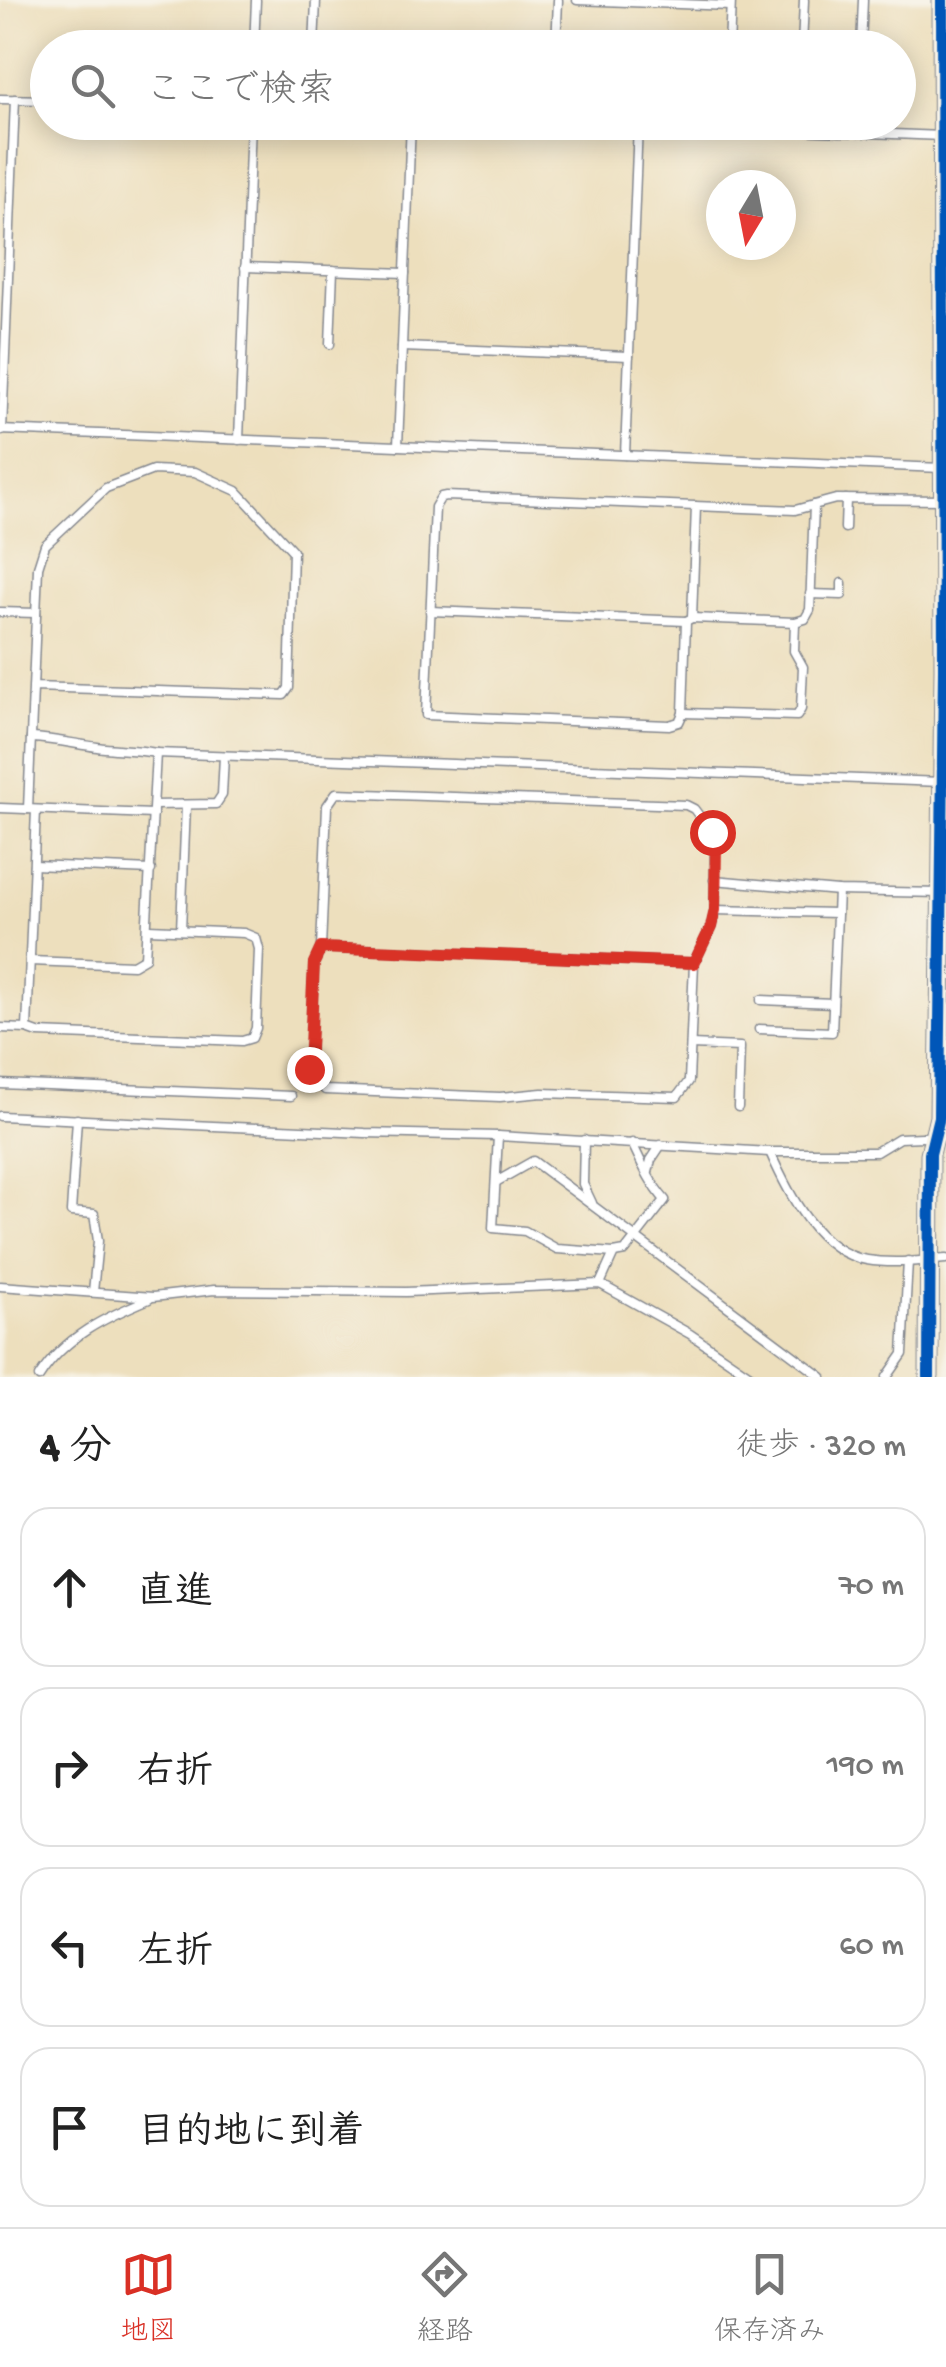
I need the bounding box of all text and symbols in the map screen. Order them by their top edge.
search box [30,30,916,140]
icon: search [65,58,120,113]
text: ここで検索 [145,71,335,115]
north arrow [706,170,796,260]
route start [690,810,736,856]
route end [287,1047,333,1093]
text: 4 分 [40,1426,112,1475]
text: 徒歩 · 320 m [736,1429,906,1467]
icon: ahead [42,1560,97,1615]
text: 70 m [839,1568,904,1606]
text: 直進 [137,1573,213,1617]
icon: right [42,1740,97,1795]
text: 190 m [827,1748,904,1786]
text: 右折 [137,1753,213,1797]
icon: left [42,1920,97,1975]
text: 60 m [839,1928,904,1966]
text: 左折 [137,1933,213,1977]
icon: arrive [42,2100,97,2155]
text: 目的地に到着 [137,2113,365,2157]
tab: 地図 [120,2247,176,2350]
tab: 経路 [417,2247,473,2350]
tab: 保存済み [714,2247,826,2350]

